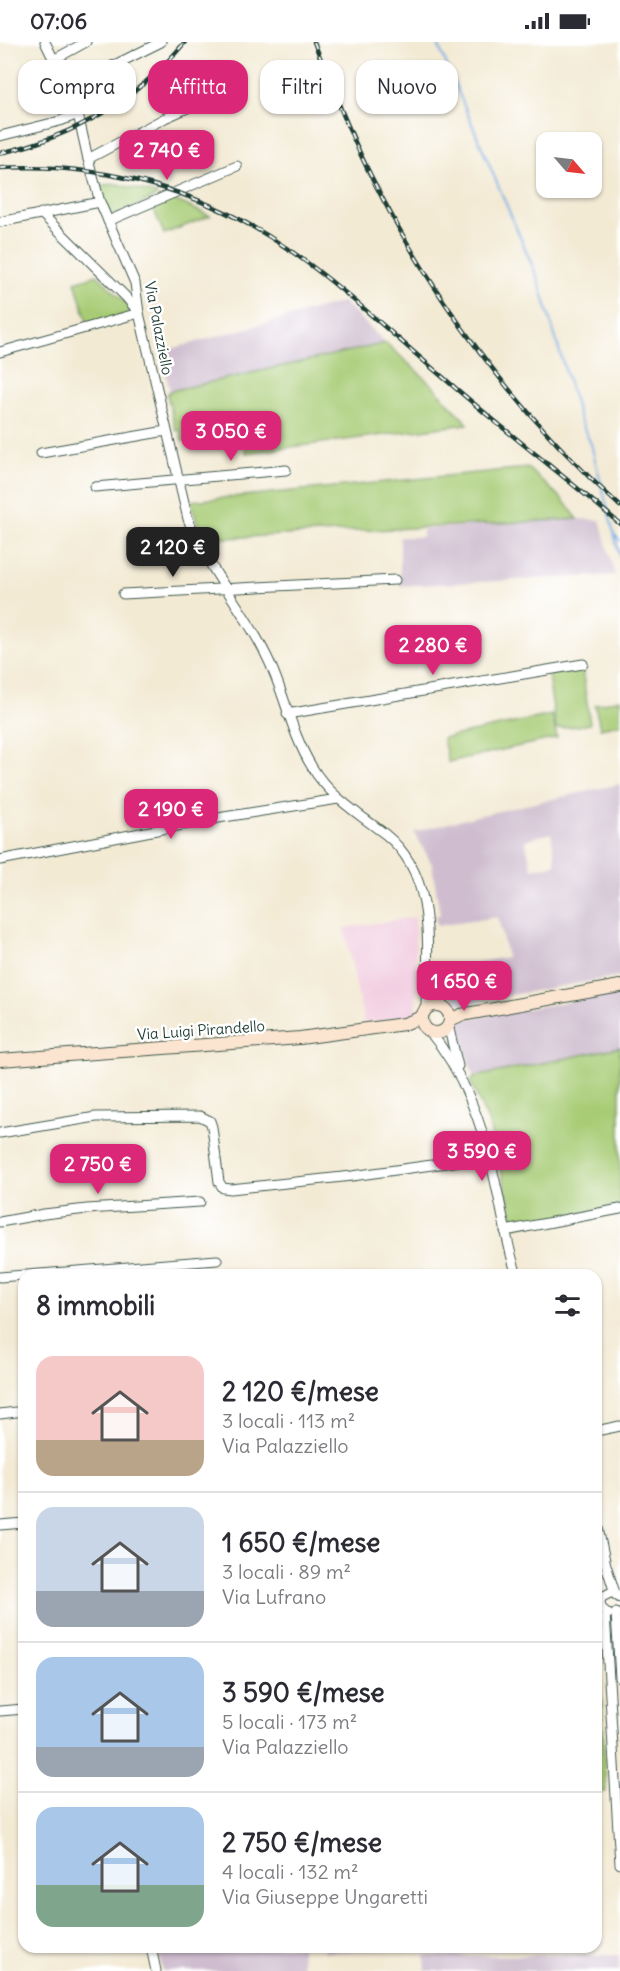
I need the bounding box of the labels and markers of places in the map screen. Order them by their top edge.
pin: 2 740 € [112,130,222,181]
pin: 3 050 € [176,411,286,462]
pin: 2 120 € [118,527,228,578]
pin: 2 280 € [378,625,488,676]
pin: 2 190 € [116,789,226,840]
pin: 1 650 € [409,961,519,1012]
pin: 3 590 € [427,1131,537,1182]
pin: 2 750 € [43,1144,153,1195]

